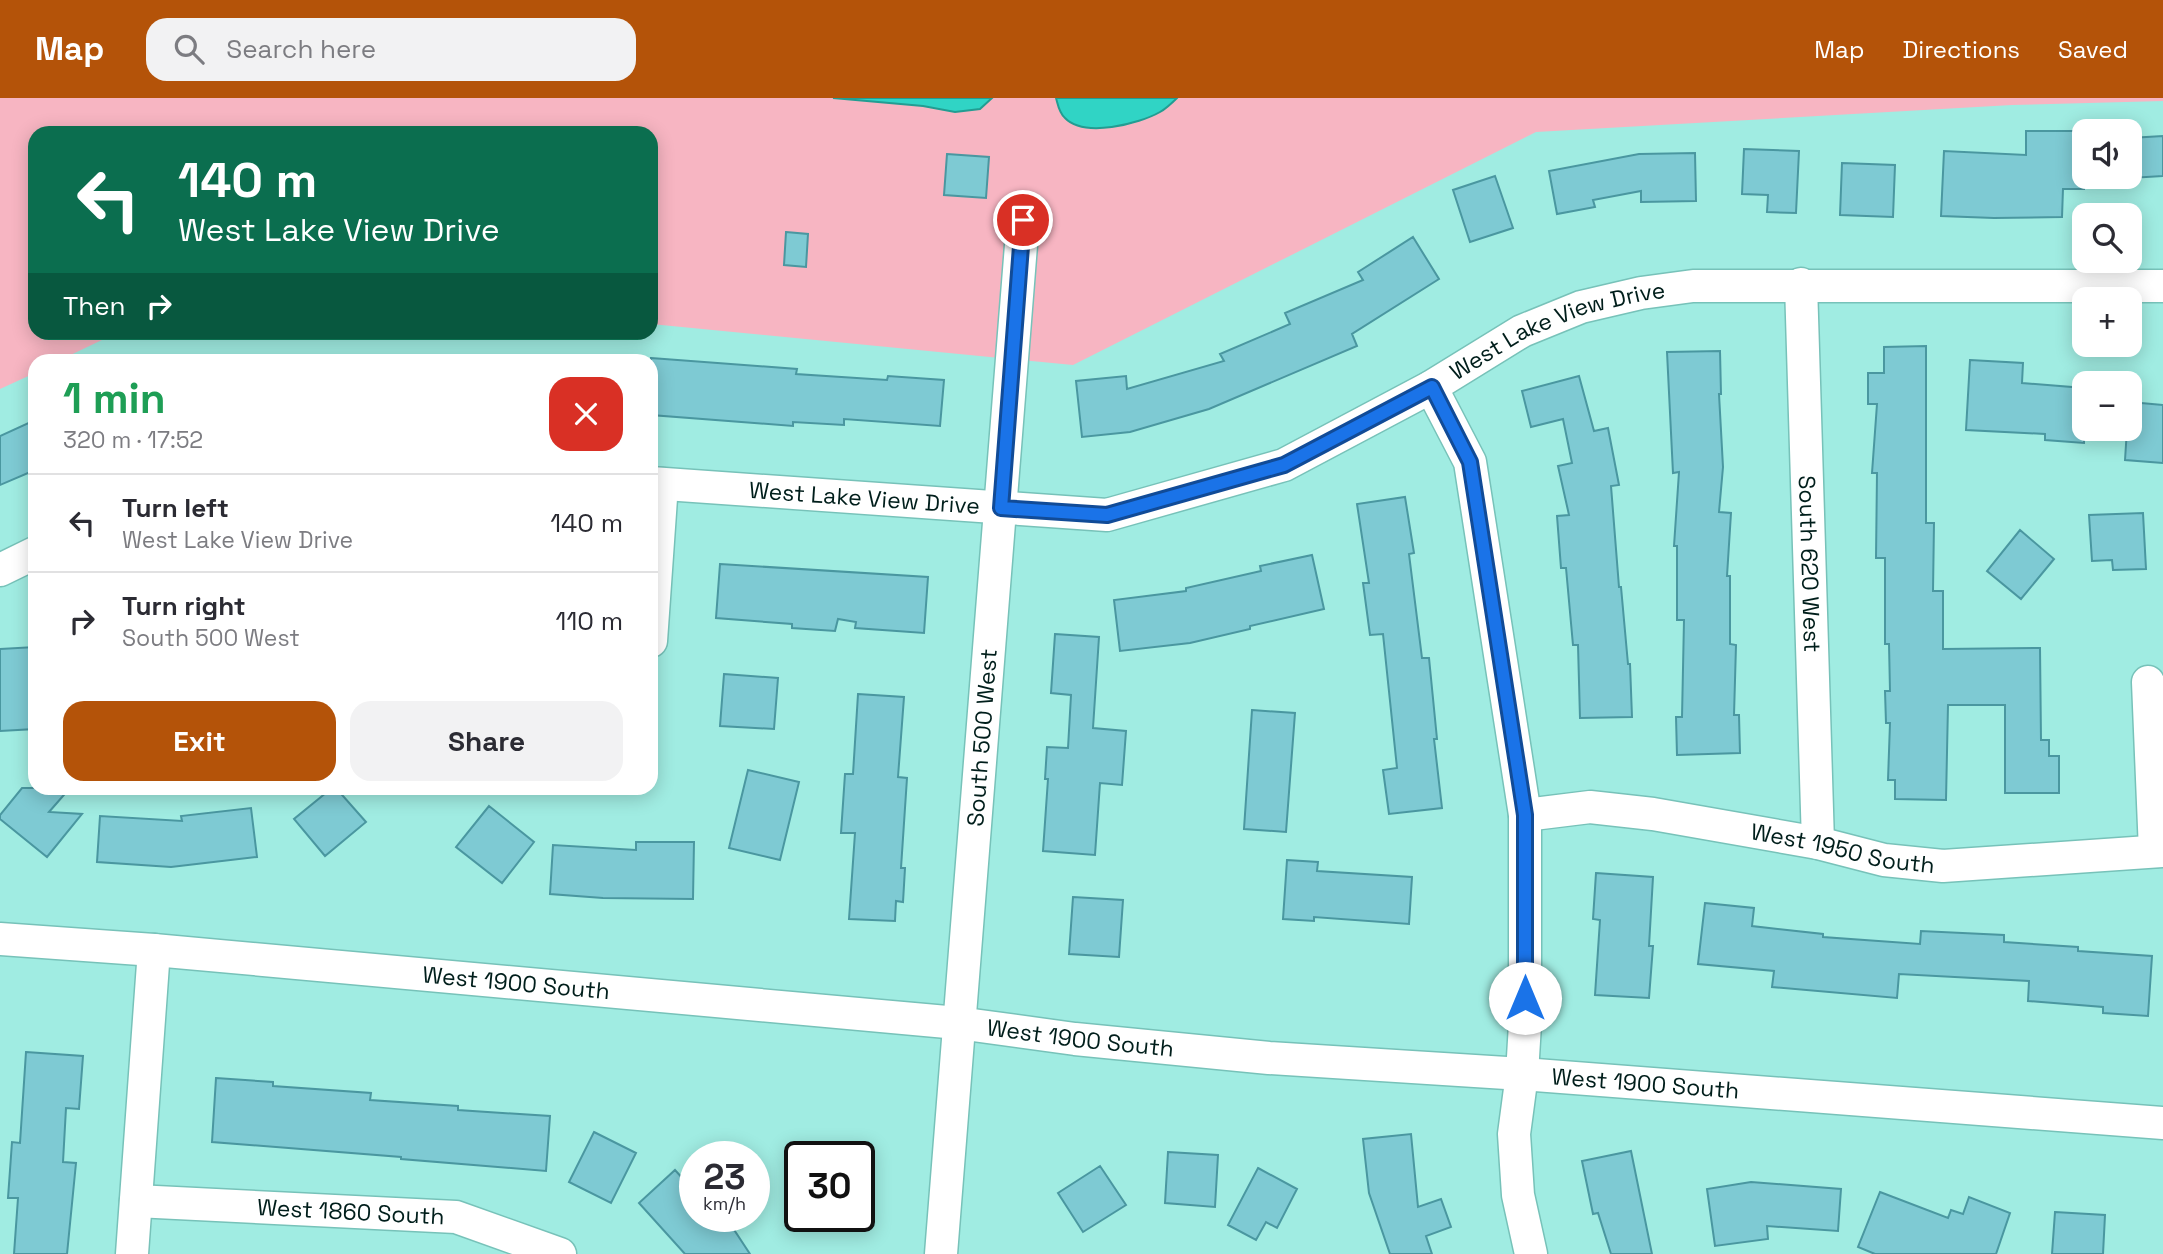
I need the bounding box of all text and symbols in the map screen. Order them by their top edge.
search box [146,18,636,81]
text: Map [35,28,104,70]
icon: search [170,30,208,68]
text: Search here [226,32,376,66]
text: Map [1814,34,1864,65]
text: Directions [1902,34,2020,65]
text: Saved [2058,34,2128,65]
map controls [2072,119,2142,441]
button: sound [2072,119,2142,189]
text: 140 m [178,149,317,211]
icon: left [63,154,154,245]
pin [993,190,1053,250]
icon: arrive [1004,201,1042,239]
button: search [2072,203,2142,273]
text: West Lake View Drive [178,210,500,250]
street label: West Lake View Drive [1444,275,1667,387]
icon: right [140,287,178,325]
button: + [2072,287,2142,357]
text: Then [63,289,126,323]
button: − [2072,371,2142,441]
text: 1 min [63,372,166,425]
button: close [549,377,623,451]
text: 320 m · 17:52 [63,425,203,455]
street label: West Lake View Drive [748,475,981,521]
street label: South 620 West [1792,475,1827,653]
text: Turn left [122,491,229,525]
icon: left [63,504,101,542]
text: 140 m [550,506,623,540]
text: West Lake View Drive [122,525,353,555]
text: Turn right [122,589,246,623]
icon: right [63,602,101,640]
text: 110 m [556,604,623,638]
text: South 500 West [122,623,300,653]
street label: South 500 West [960,648,1004,828]
button: Exit [63,701,336,781]
button: Share [350,701,623,781]
street label: West 1950 South [1748,816,1936,880]
street label: West 1900 South [421,959,611,1006]
position arrow [1488,961,1562,1035]
street label: West 1900 South [985,1012,1175,1064]
street label: West 1900 South [1551,1061,1740,1106]
speed limit sign: 30 [784,1141,875,1232]
text: 23 [703,1155,746,1199]
street label: West 1860 South [256,1192,445,1231]
text: km/h [703,1192,746,1215]

